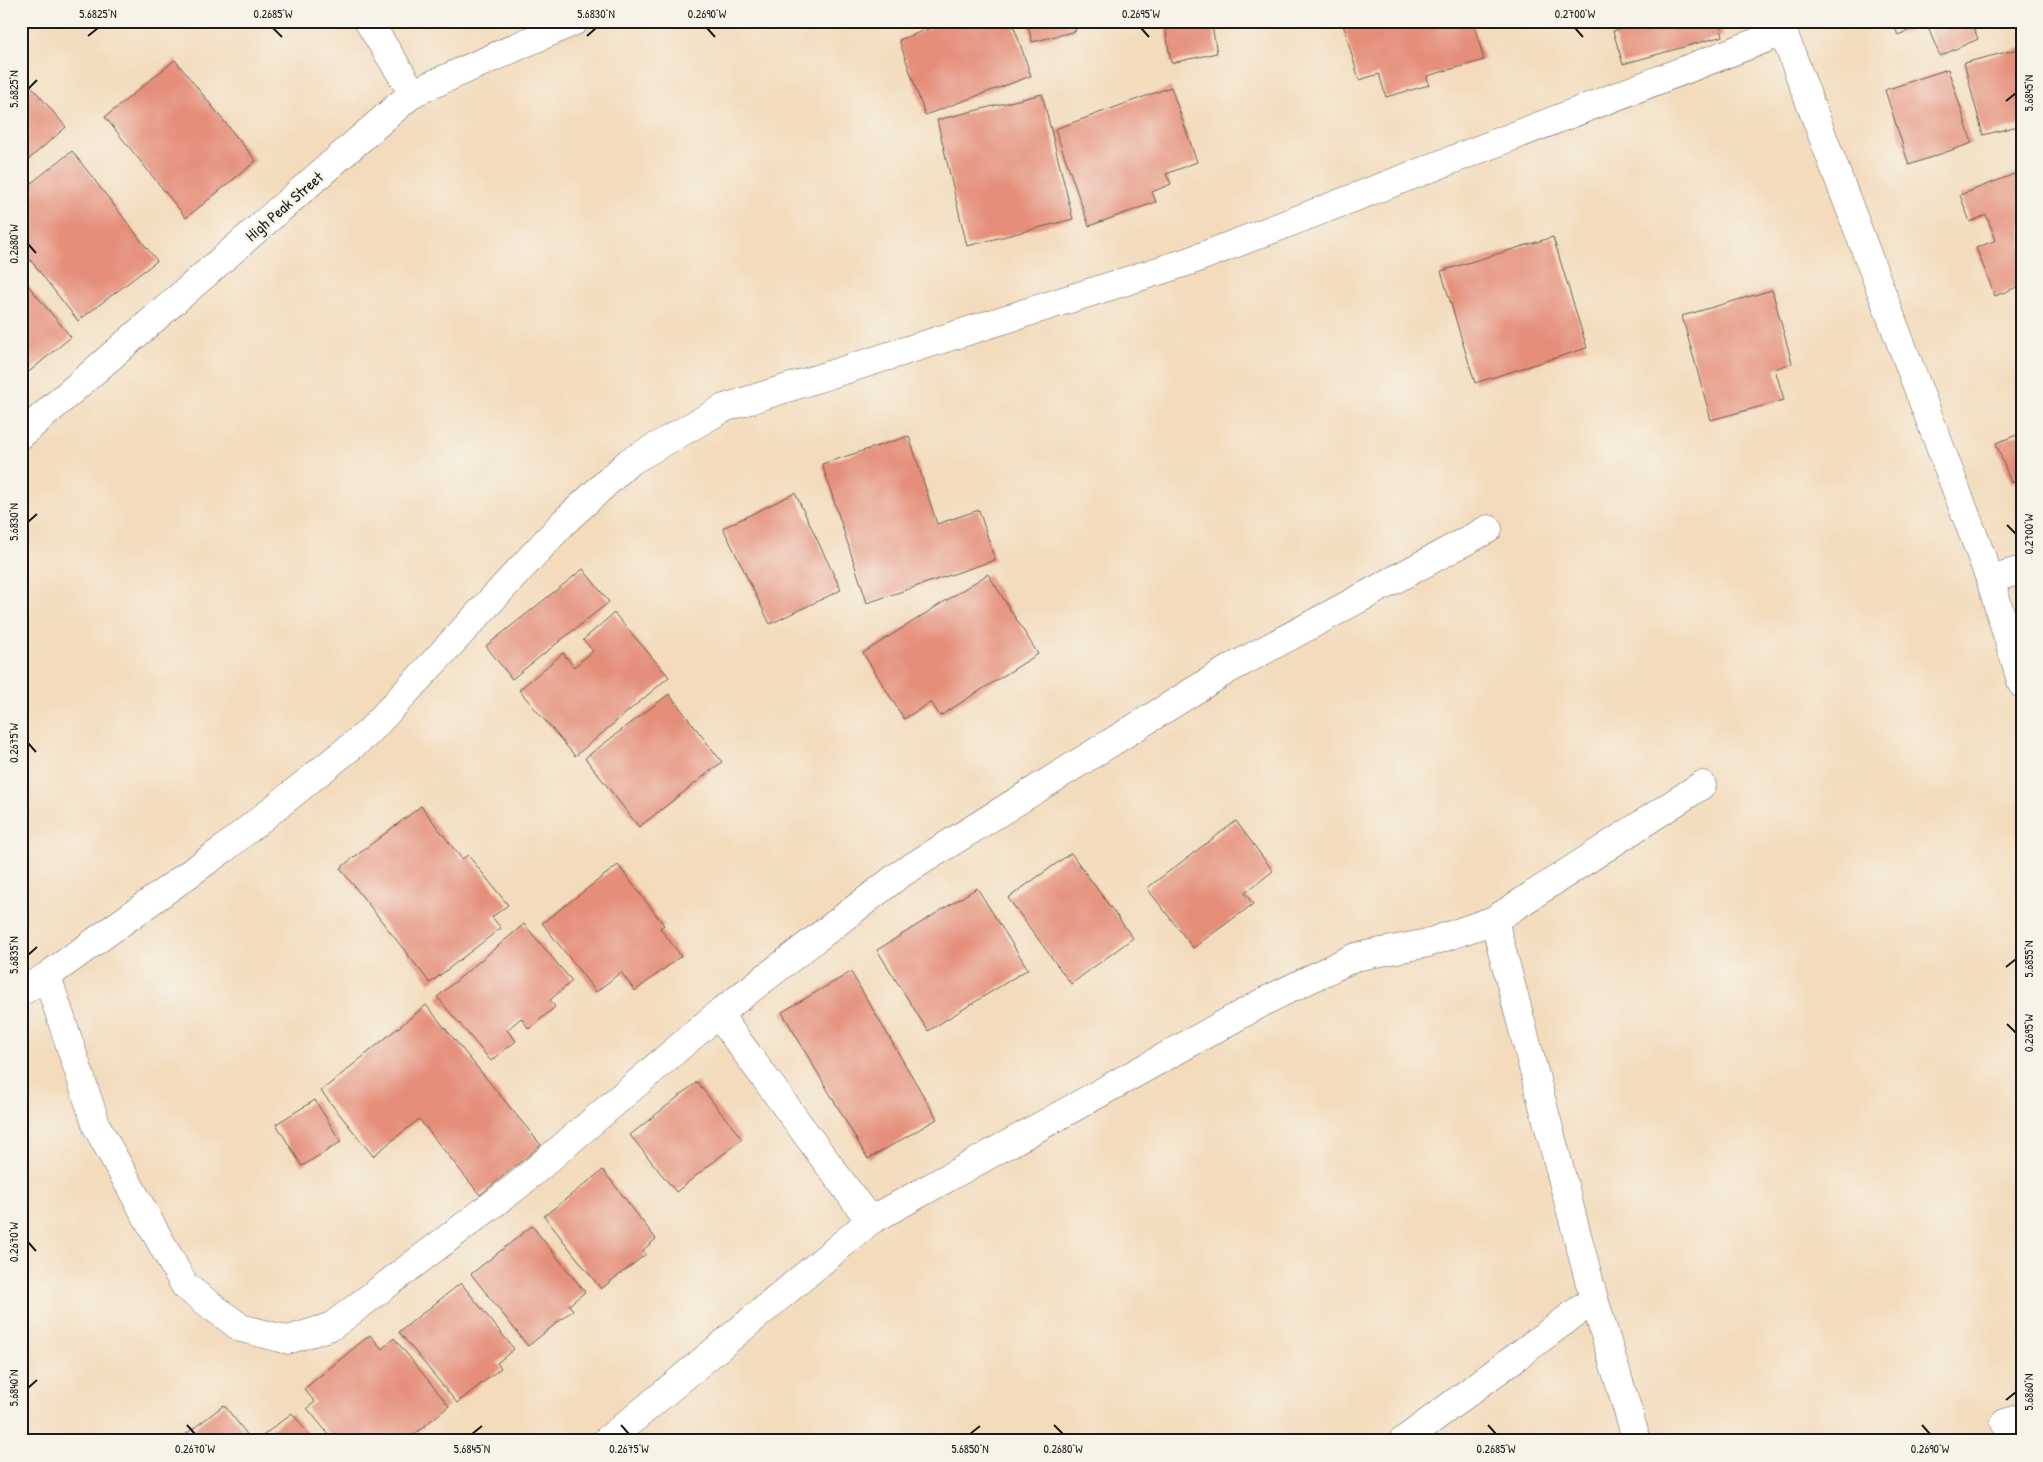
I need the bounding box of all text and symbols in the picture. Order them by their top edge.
text: 5.6825°N [79,5,117,22]
text: 0.2685°W [254,5,293,22]
text: 5.6830°N [577,5,615,22]
text: 0.2690°W [688,5,727,22]
text: 0.2695°W [1122,5,1161,22]
text: 0.2700°W [1555,5,1596,22]
text: 5.6825°N [5,70,22,108]
text: 5.6845°N [2020,75,2037,111]
street label: High Peak Street [240,166,328,246]
text: 0.2680°W [5,224,22,264]
text: 5.6830°N [5,503,22,541]
text: 0.2700°W [2020,513,2037,554]
text: 0.2675°W [5,723,22,763]
text: 5.6835°N [5,936,22,974]
text: 5.6855°N [2020,941,2037,977]
text: 0.2695°W [2020,1013,2037,1052]
text: 0.2670°W [5,1221,22,1262]
text: 5.6840°N [5,1370,22,1406]
text: 5.6860°N [2020,1374,2037,1410]
text: 0.2670°W [175,1440,216,1457]
text: 5.6845°N [454,1440,490,1457]
text: 0.2675°W [609,1440,649,1457]
text: 5.6850°N [951,1440,989,1457]
text: 0.2680°W [1043,1440,1083,1457]
text: 0.2685°W [1477,1440,1516,1457]
text: 0.2690°W [1911,1440,1950,1457]

